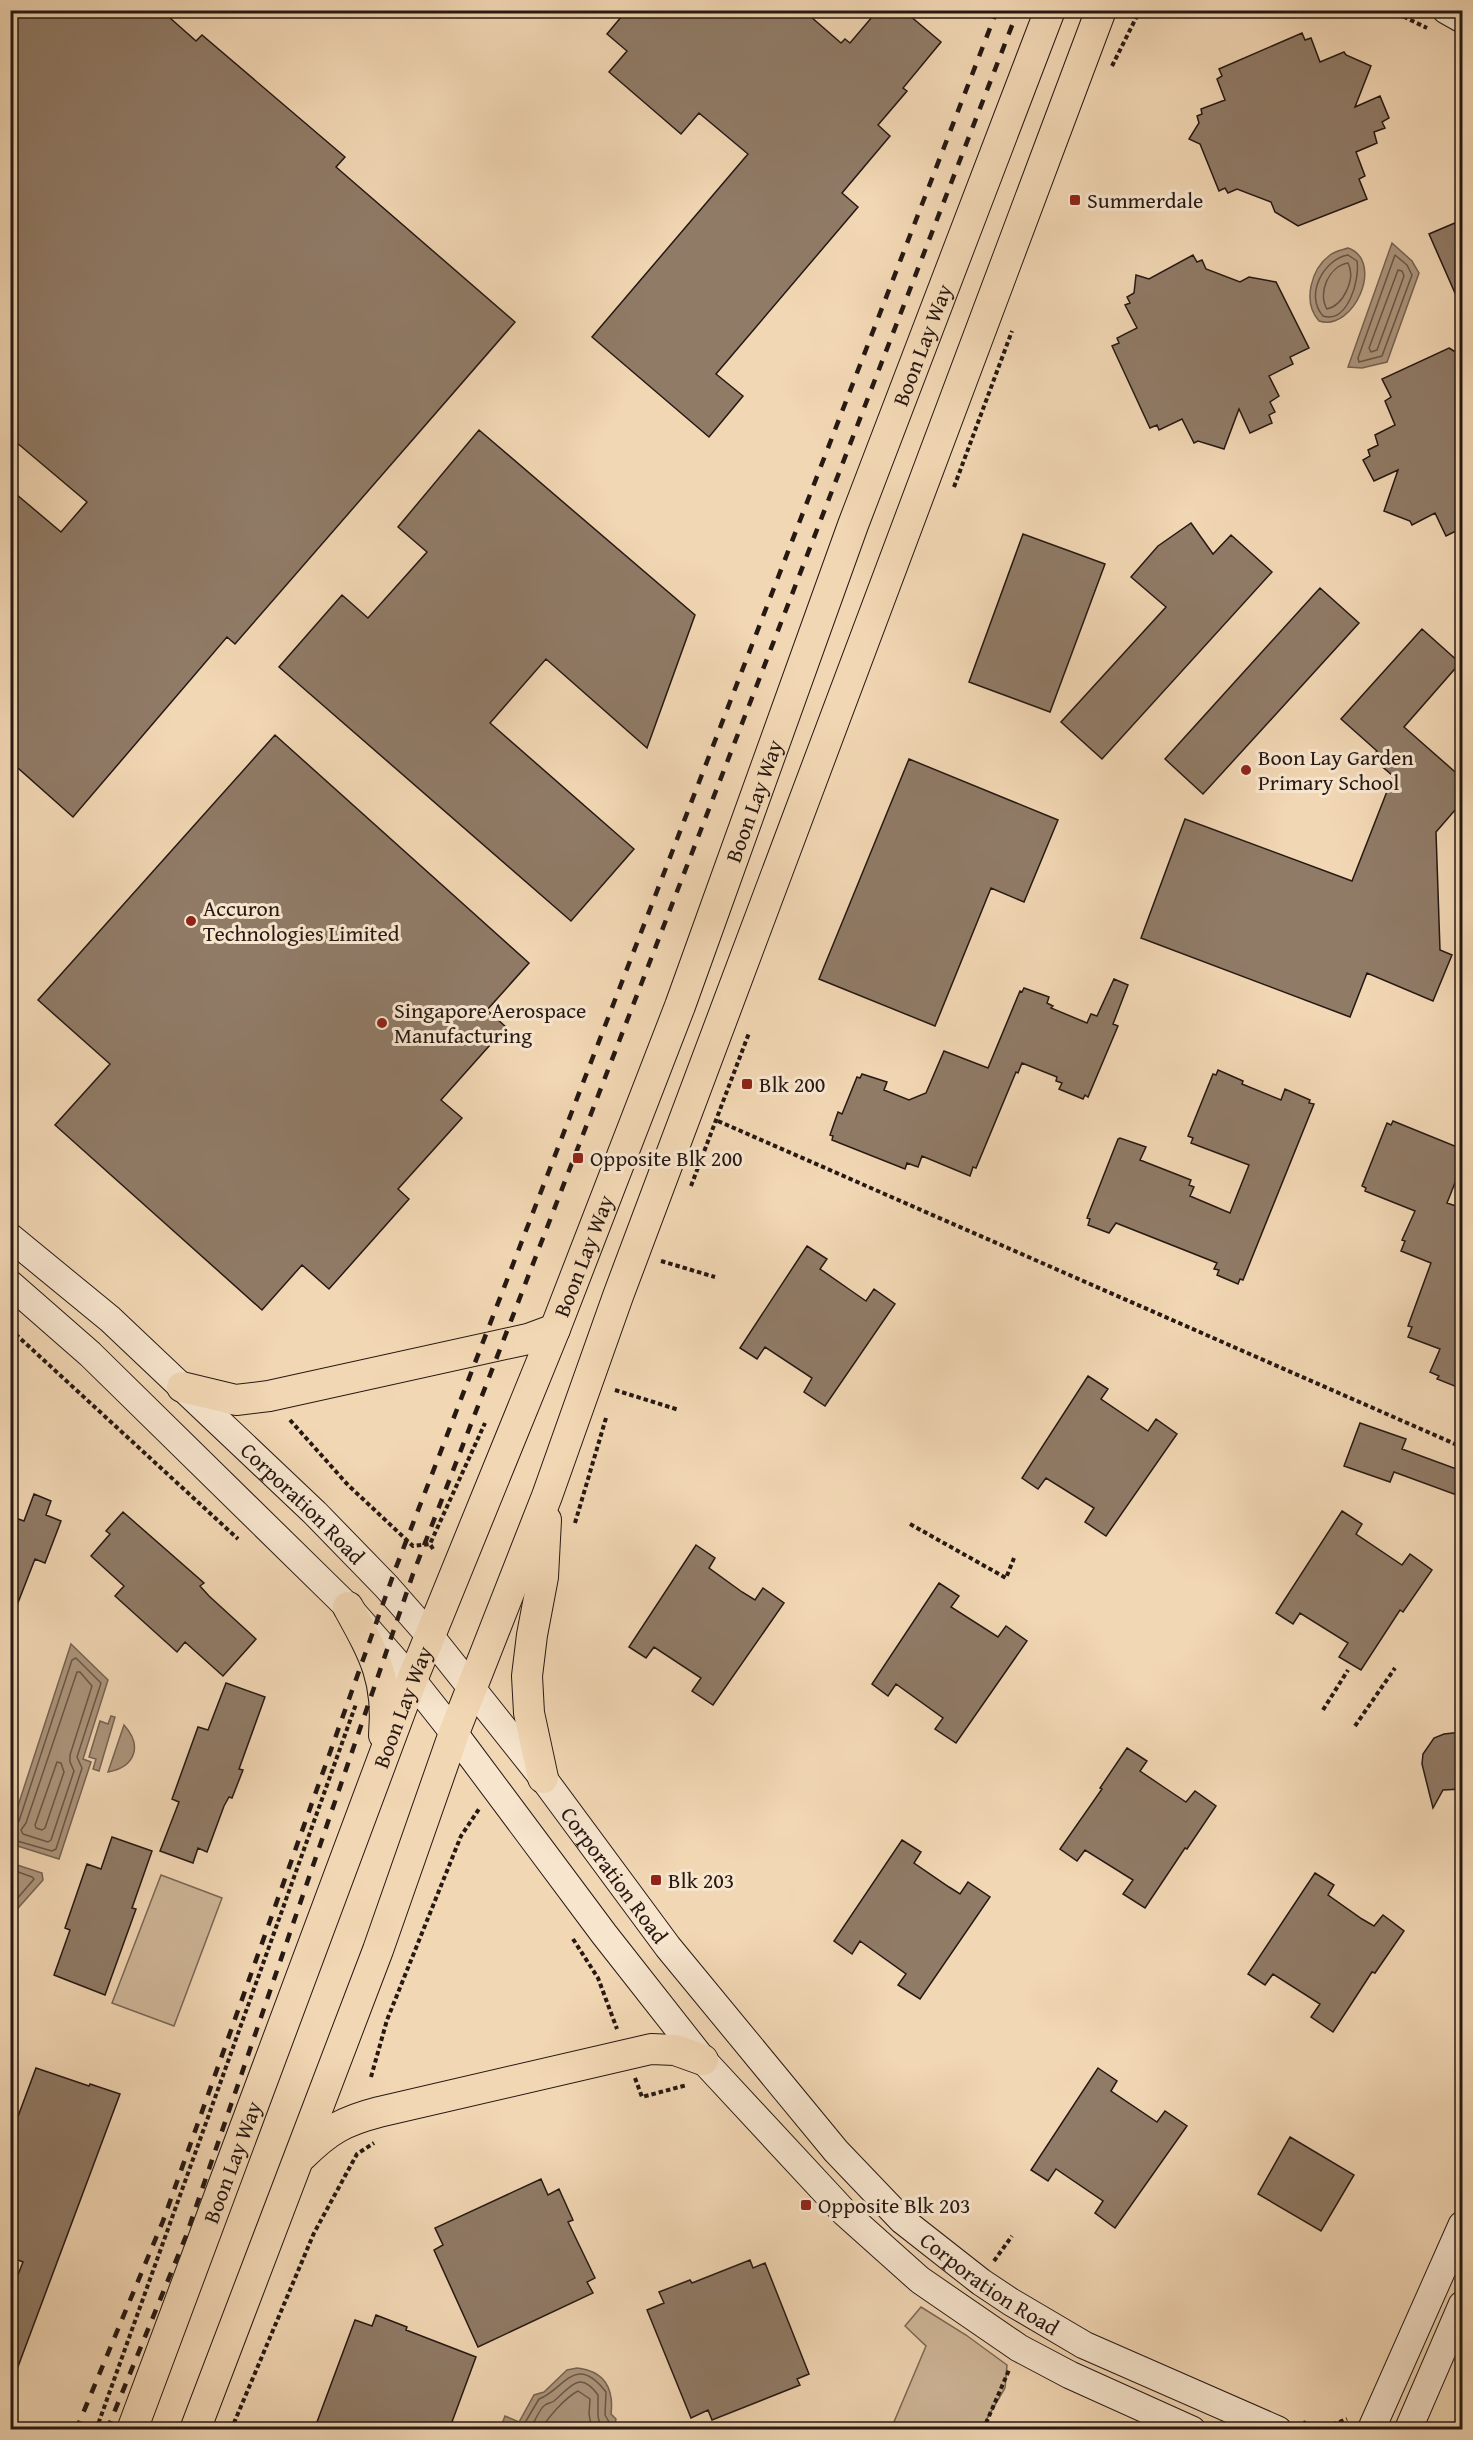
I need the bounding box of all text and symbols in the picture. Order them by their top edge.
place label: Summerdale [1087,184,1203,216]
marker: Summerdale [1068,193,1082,207]
street label: Boon Lay Way [884,279,960,410]
street label: Boon Lay Way [717,735,791,867]
place label: Boon Lay Garden Primary School [1258,741,1414,798]
marker: Boon Lay Garden Primary School [1239,763,1253,777]
place label: Accuron Technologies Limited [203,892,400,949]
marker: Accuron Technologies Limited [184,914,198,928]
place label: Singapore Aerospace Manufacturing [394,994,586,1051]
marker: Singapore Aerospace Manufacturing [375,1016,389,1030]
place label: Blk 200 [759,1068,825,1100]
marker: Blk 200 [740,1077,754,1091]
place label: Opposite Blk 200 [590,1142,743,1174]
marker: Opposite Blk 200 [571,1151,585,1165]
street label: Boon Lay Way [545,1190,621,1321]
street label: Corporation Road [233,1435,373,1572]
street label: Boon Lay Way [365,1641,440,1772]
street label: Corporation Road [553,1800,676,1950]
place label: Blk 203 [668,1864,734,1896]
marker: Blk 203 [649,1873,663,1887]
street label: Boon Lay Way [195,2096,269,2228]
place label: Opposite Blk 203 [818,2189,971,2221]
marker: Opposite Blk 203 [799,2198,813,2212]
street label: Corporation Road [913,2224,1066,2343]

